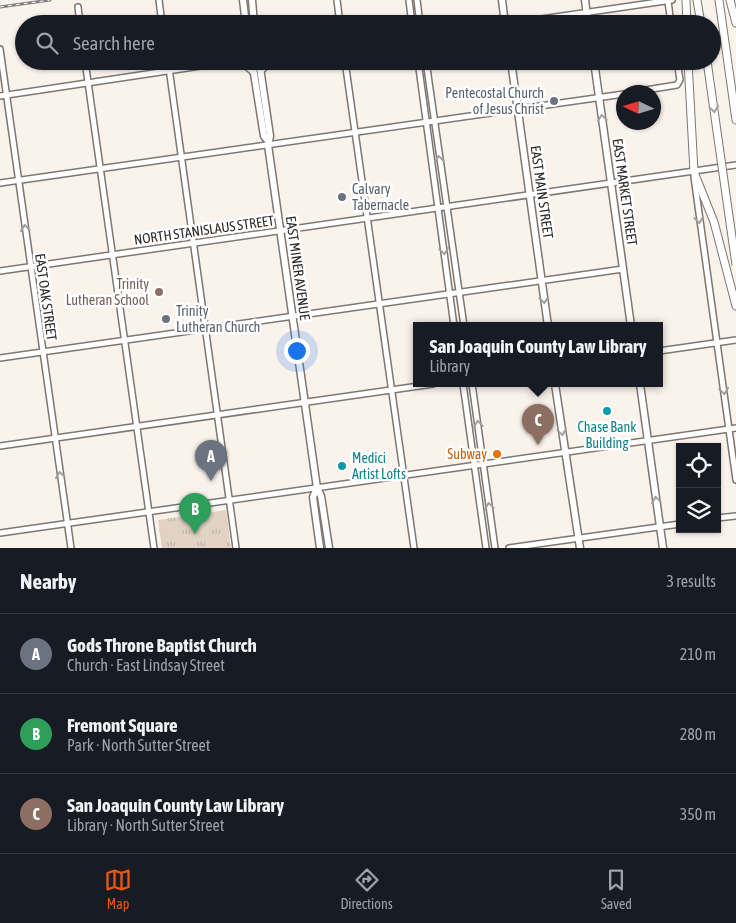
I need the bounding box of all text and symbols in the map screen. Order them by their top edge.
search box [15,15,721,70]
icon: search [33,29,61,57]
text: Search here [73,32,155,54]
place label: Pentecostal Church of Jesus Christ [445,85,544,117]
north arrow [616,85,661,130]
marker: Pentecostal Church of Jesus Christ [548,95,560,107]
one-way arrow [708,105,718,114]
one-way arrow [597,114,607,122]
street label: EAST MARKET STREET [610,137,640,247]
street label: EAST MAIN STREET [528,144,556,240]
one-way arrow [435,154,445,163]
place label: Calvary Tabernacle [352,181,409,213]
marker: Calvary Tabernacle [336,191,348,203]
street label: NORTH STANISLAUS STREET [133,212,275,248]
street label: EAST MINER AVENUE [283,215,313,321]
one-way arrow [693,217,704,225]
one-way arrow [20,223,31,231]
one-way arrow [438,247,448,256]
street label: EAST OAK STREET [32,252,60,342]
place label: Trinity Lutheran School [66,276,149,308]
marker: Trinity Lutheran School [153,286,165,298]
one-way arrow [538,296,549,304]
place label: Trinity Lutheran Church [176,303,260,335]
marker: Trinity Lutheran Church [160,313,172,325]
popup [413,322,663,387]
text: San Joaquin County Law Library [430,335,646,357]
your location [284,338,310,364]
text: Library [430,357,470,375]
one-way arrow [718,387,728,396]
pin: C [522,404,554,445]
marker: Chase Bank Building [601,405,613,417]
place label: Chase Bank Building [578,419,636,451]
one-way arrow [473,420,483,428]
one-way arrow [557,428,567,436]
pin: A [195,440,227,481]
map controls [676,443,721,533]
button: locate [676,443,721,488]
place label: Subway [447,446,487,462]
marker: Subway [491,448,503,460]
place label: Medici Artist Lofts [352,450,406,482]
marker: Medici Artist Lofts [336,460,348,472]
one-way arrow [56,471,66,480]
button: layers [676,488,721,533]
pin: B [179,493,211,534]
one-way arrow [651,495,662,503]
one-way arrow [485,502,495,510]
text: Nearby [20,569,76,593]
text: 3 results [666,572,716,590]
text: Gods Throne Baptist Church [67,634,257,656]
text: A [32,645,40,663]
text: 210 m [680,645,716,663]
text: Church · East Lindsay Street [67,656,225,674]
text: Fremont Square [67,714,178,736]
text: B [32,725,40,743]
text: 280 m [680,725,716,743]
text: Park · North Sutter Street [67,736,210,754]
text: San Joaquin County Law Library [67,794,284,816]
text: C [32,805,40,823]
text: 350 m [680,805,716,823]
text: Library · North Sutter Street [67,816,224,834]
tab: Map [104,866,132,912]
tab: Directions [340,866,393,912]
tab: Saved [601,866,632,912]

